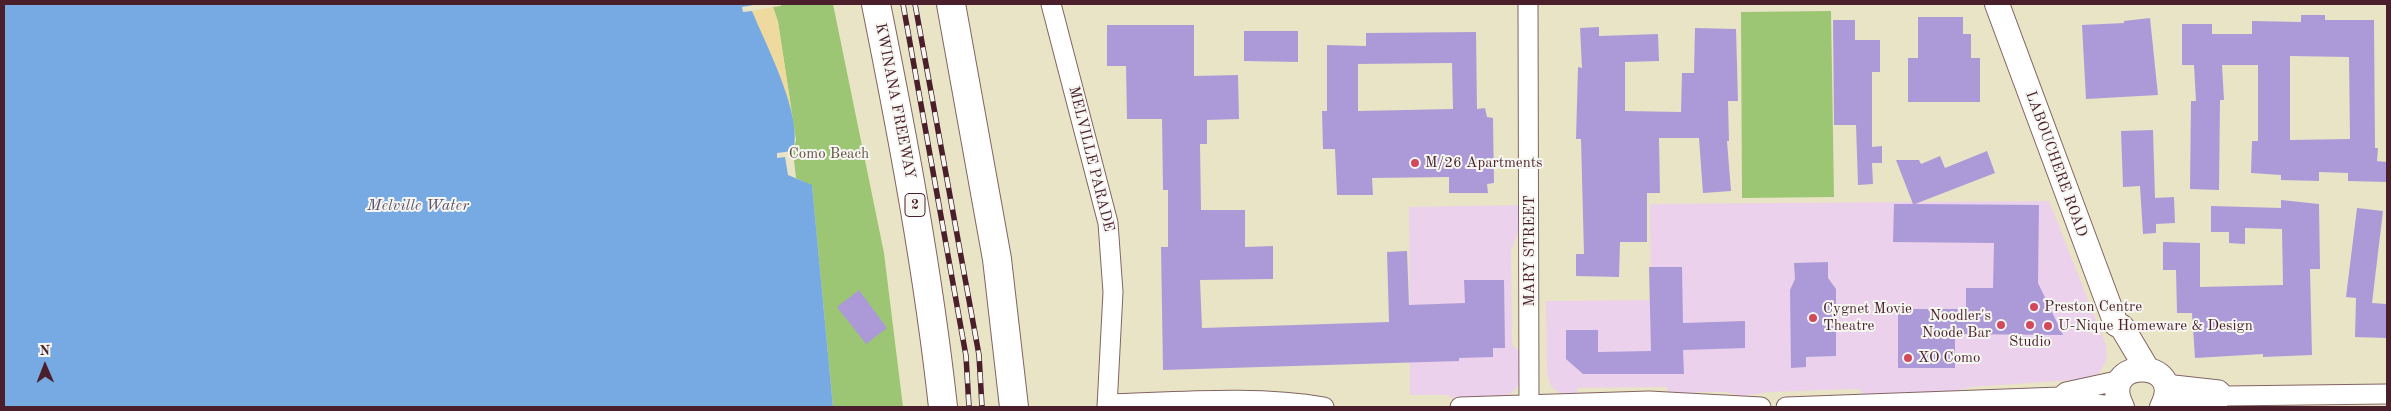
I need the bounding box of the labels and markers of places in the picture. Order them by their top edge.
place label: M/26 Apartments [1425,154,1543,172]
marker: M/26 Apartments [1409,157,1421,169]
place label: Preston Centre [2044,298,2142,316]
place label: Cygnet Movie Theatre [1823,300,1912,335]
marker: Preston Centre [2028,301,2040,313]
place label: Noodler's Noode Bar [1922,307,1991,342]
marker: Cygnet Movie Theatre [1807,312,1819,324]
place label: U-Nique Homeware & Design [2058,317,2253,335]
marker: Noodler's Noode Bar [1995,319,2007,331]
marker: Studio [2024,319,2036,331]
marker: U-Nique Homeware & Design [2042,320,2054,332]
place label: Studio [2009,333,2051,351]
place label: XO Como [1918,349,1980,367]
marker: XO Como [1902,352,1914,364]

